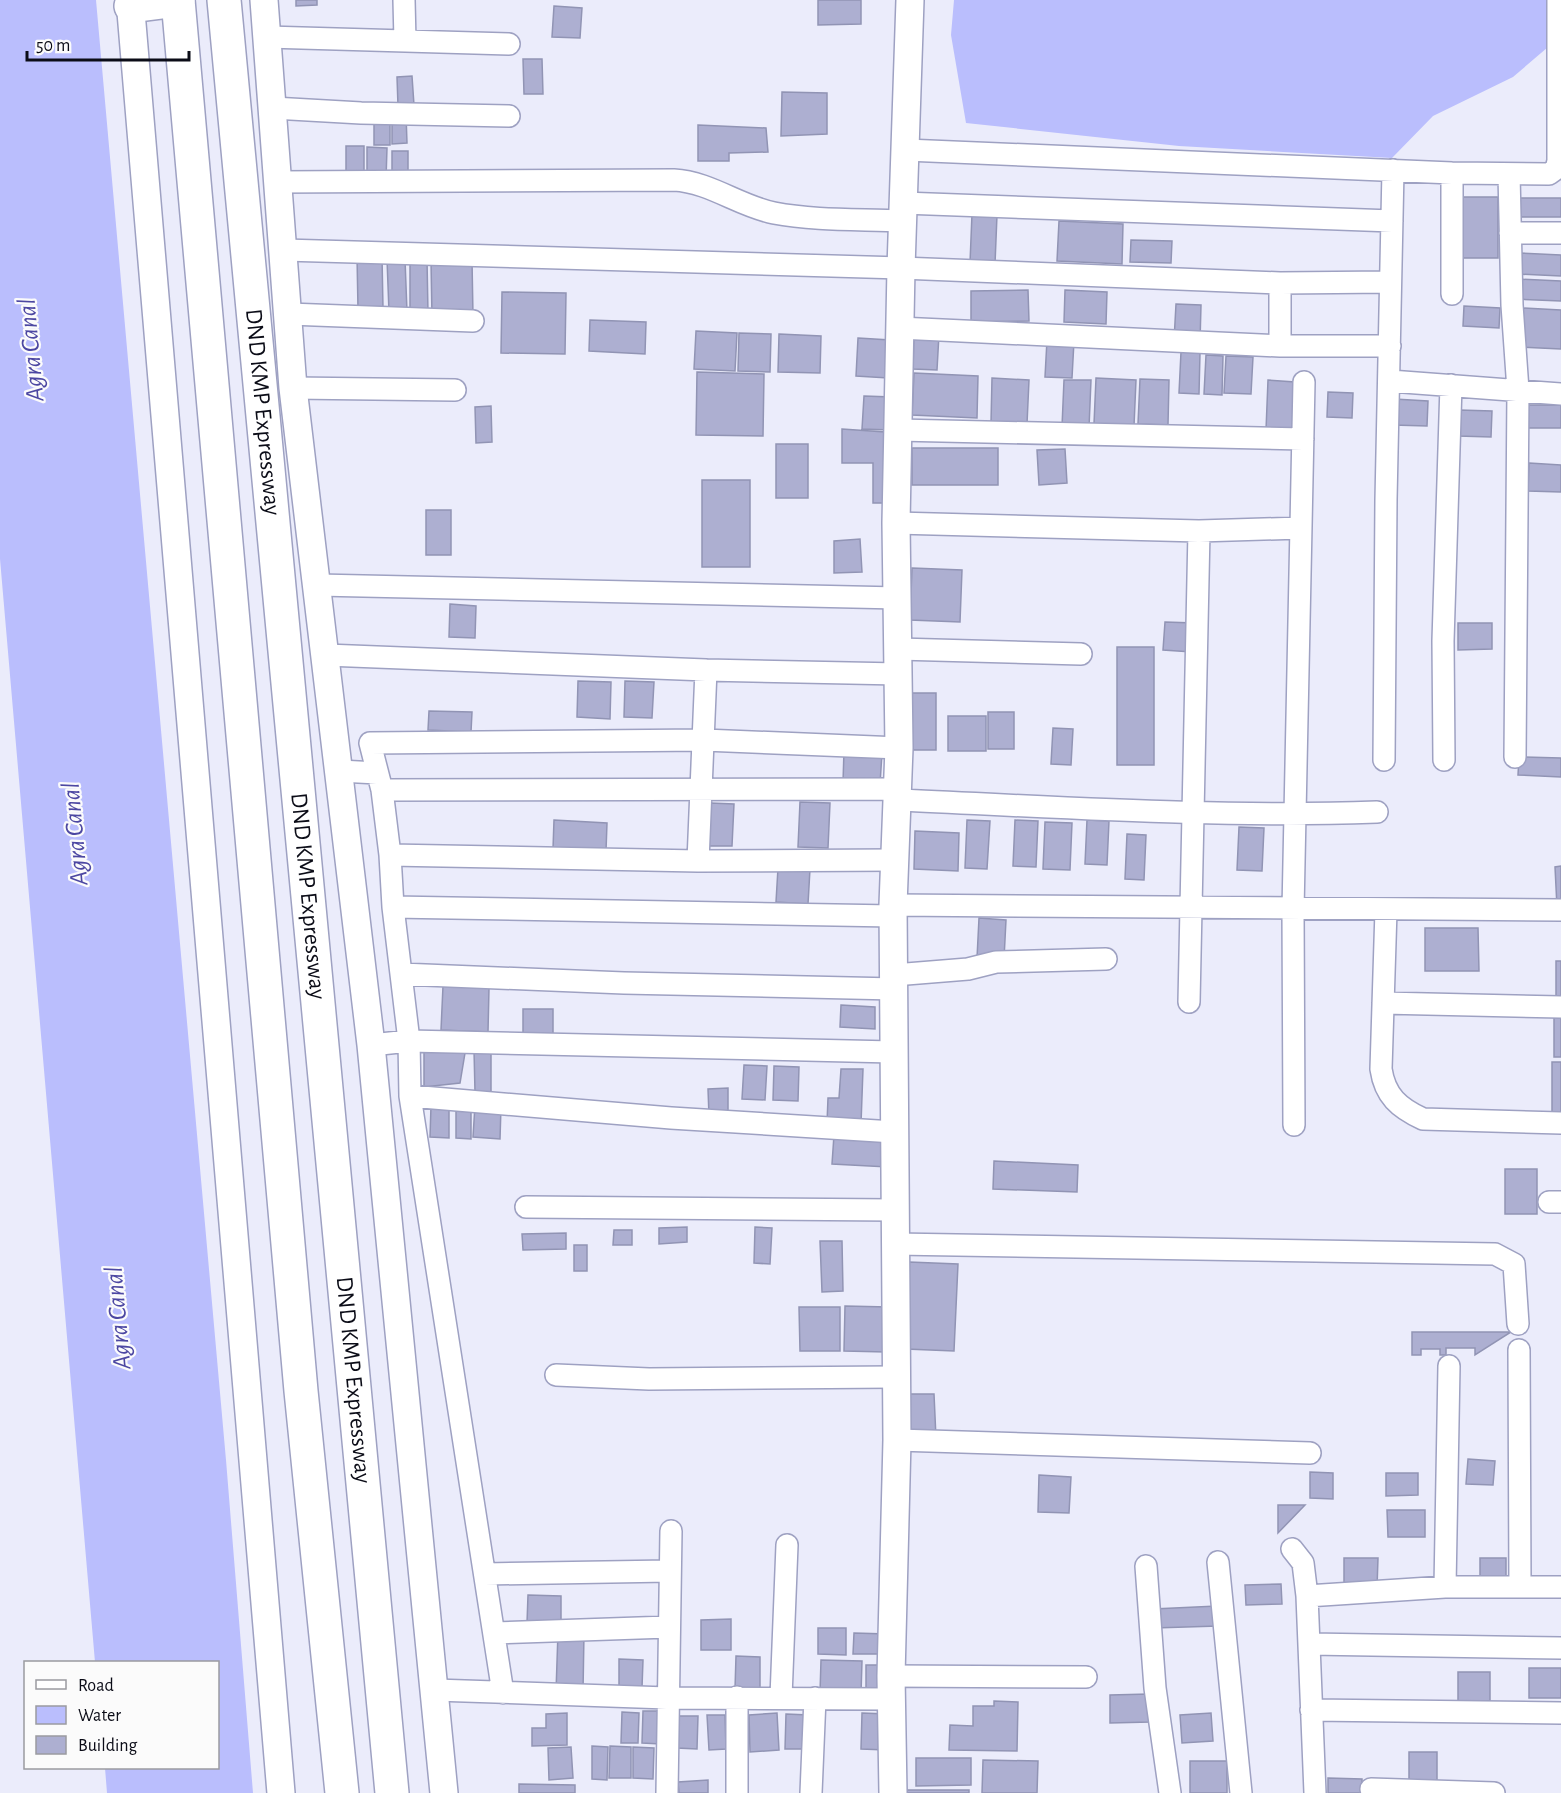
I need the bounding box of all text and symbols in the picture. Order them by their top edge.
scale bar [27,24,189,62]
text: 50 m [36,37,70,55]
water label: Agra Canal [14,297,49,404]
street label: DND KMP Expressway [241,308,284,517]
water label: Agra Canal [58,781,93,888]
street label: DND KMP Expressway [286,792,330,1000]
water label: Agra Canal [101,1265,136,1372]
street label: DND KMP Expressway [332,1276,375,1484]
legend [24,1661,219,1769]
text: Road [78,1677,114,1695]
text: Water [78,1707,121,1725]
text: Building [78,1737,138,1755]

